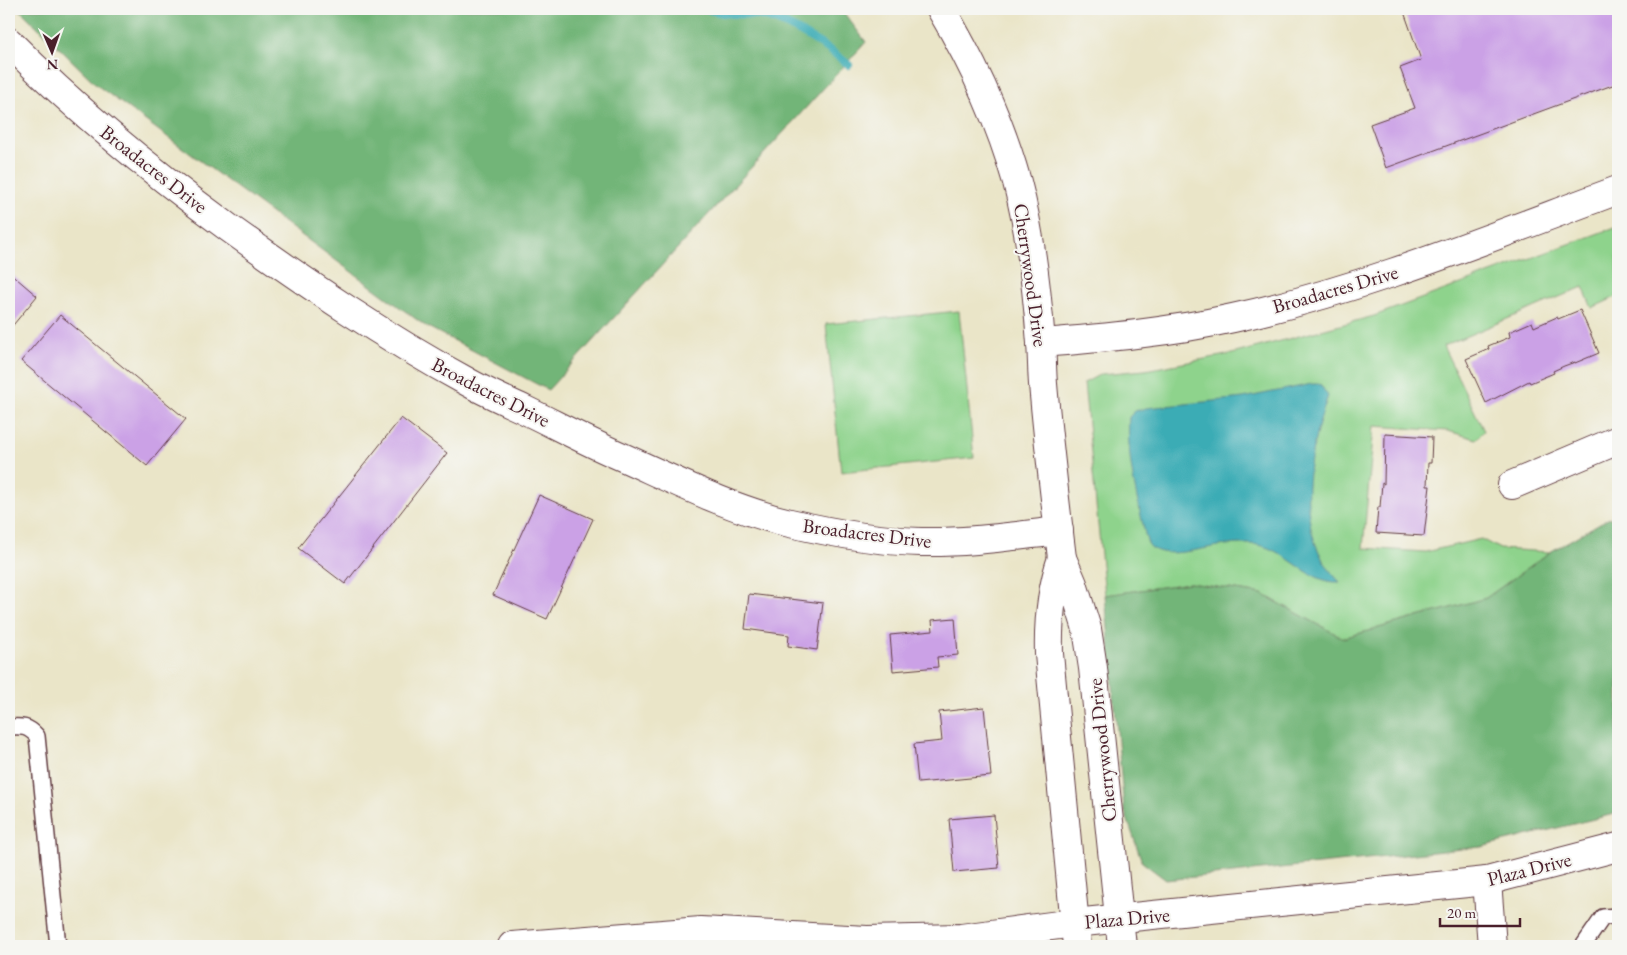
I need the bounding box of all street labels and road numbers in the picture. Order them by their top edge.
street label: Broadacres Drive [95,119,213,219]
street label: Cherrywood Drive [1008,202,1054,348]
street label: Broadacres Drive [1269,259,1401,319]
street label: Broadacres Drive [427,351,555,433]
street label: Broadacres Drive [801,512,933,554]
street label: Cherrywood Drive [1082,677,1122,823]
street label: Plaza Drive [1484,846,1574,892]
street label: Plaza Drive [1083,901,1171,935]

